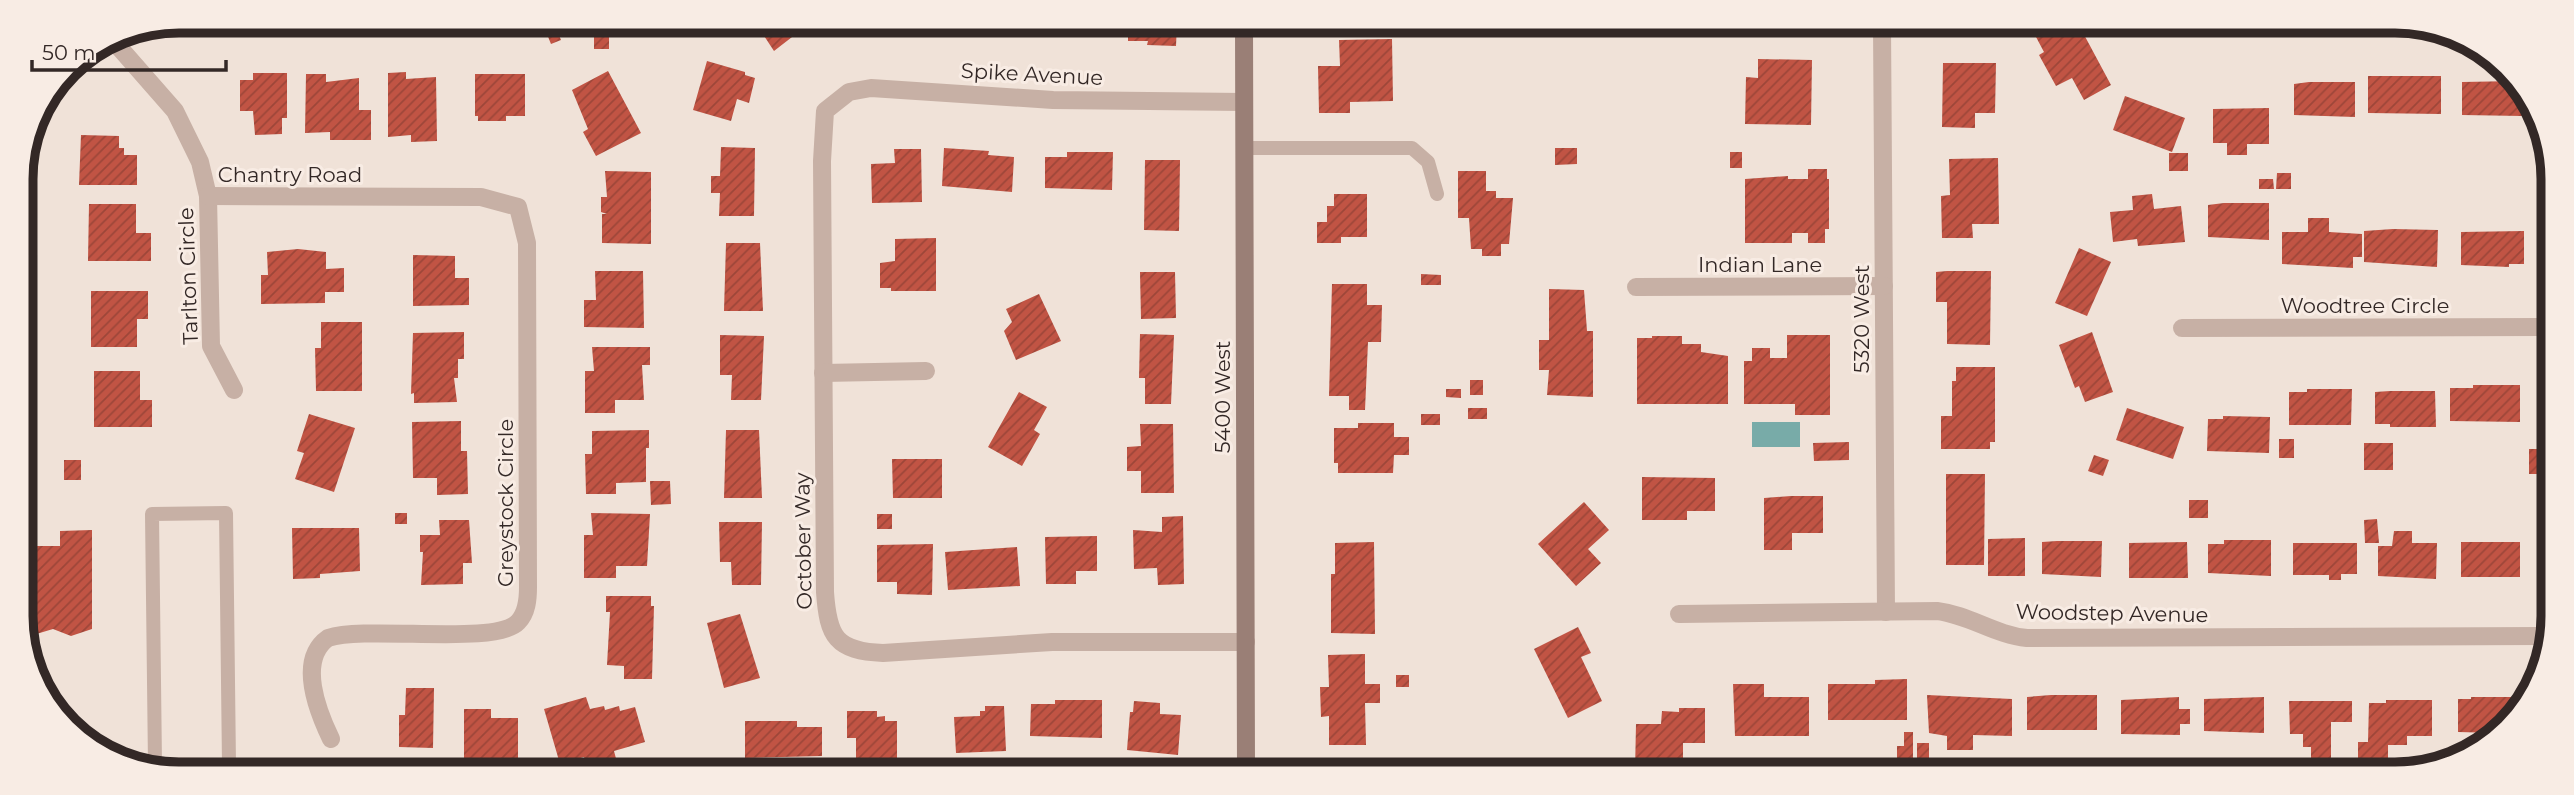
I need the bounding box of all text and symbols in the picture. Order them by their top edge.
scale bar [32,28,226,72]
text: 50 m [42,40,96,65]
street label: Spike Avenue [960,58,1104,90]
street label: Chantry Road [218,162,362,187]
street label: Tarlton Circle [173,207,203,345]
street label: Indian Lane [1698,252,1822,277]
street label: 5320 West [1849,265,1874,373]
street label: Woodtree Circle [2281,293,2449,318]
street label: 5400 West [1210,341,1235,453]
street label: Greystock Circle [493,419,518,587]
street label: October Way [789,472,817,610]
street label: Woodstep Avenue [2015,599,2209,627]

